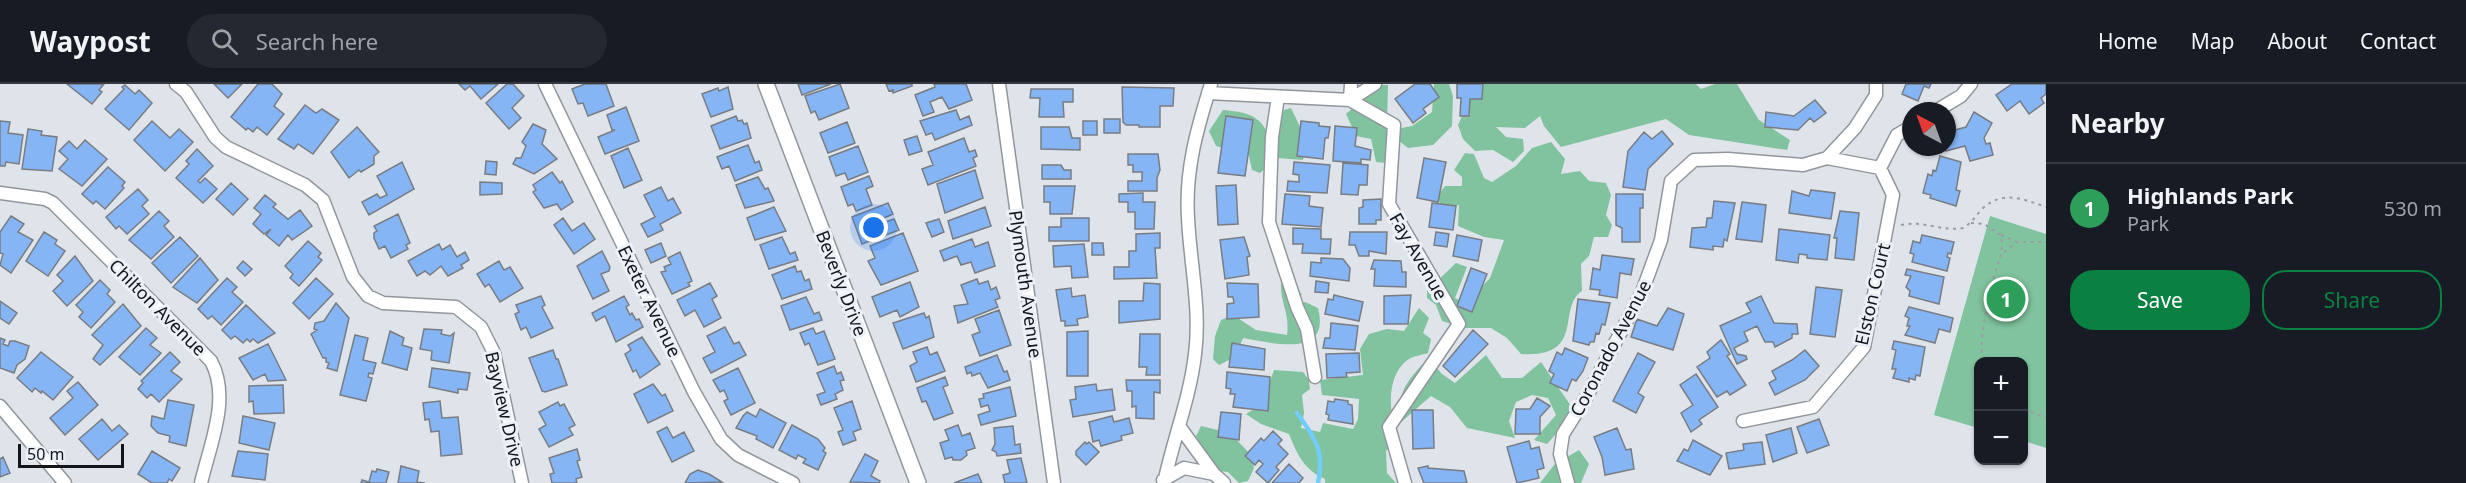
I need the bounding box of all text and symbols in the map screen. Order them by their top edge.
search box [187,14,607,68]
text: Waypost [30,22,151,60]
icon: search [208,25,241,58]
text: Search here [256,26,378,56]
text: Home [2098,27,2158,55]
text: Map [2191,27,2234,55]
text: About [2267,27,2327,55]
text: Contact [2360,27,2436,55]
north arrow [1902,102,1956,156]
text: Nearby [2070,105,2165,141]
text: Highlands Park [2127,180,2294,210]
text: 1 [2084,195,2095,222]
text: 530 m [2384,195,2442,222]
street label: Fay Avenue [1384,208,1454,304]
street label: Plymouth Avenue [1004,209,1048,359]
text: Park [2127,210,2169,237]
your location [859,213,888,242]
street label: Beverly Drive [811,227,873,339]
street label: Elston Court [1849,240,1895,347]
street label: Exeter Avenue [613,241,687,361]
street label: Chilton Avenue [104,253,212,361]
button: Save [2070,270,2250,330]
button: Share [2262,270,2442,330]
street label: Coronado Avenue [1564,276,1656,420]
pin: 1 [1986,276,2026,322]
street label: Bayview Drive [480,349,530,469]
map controls [1974,357,2028,465]
button: + [1974,357,2028,411]
button: − [1974,411,2028,465]
scale bar [18,441,124,468]
text: 50 m [27,443,64,465]

